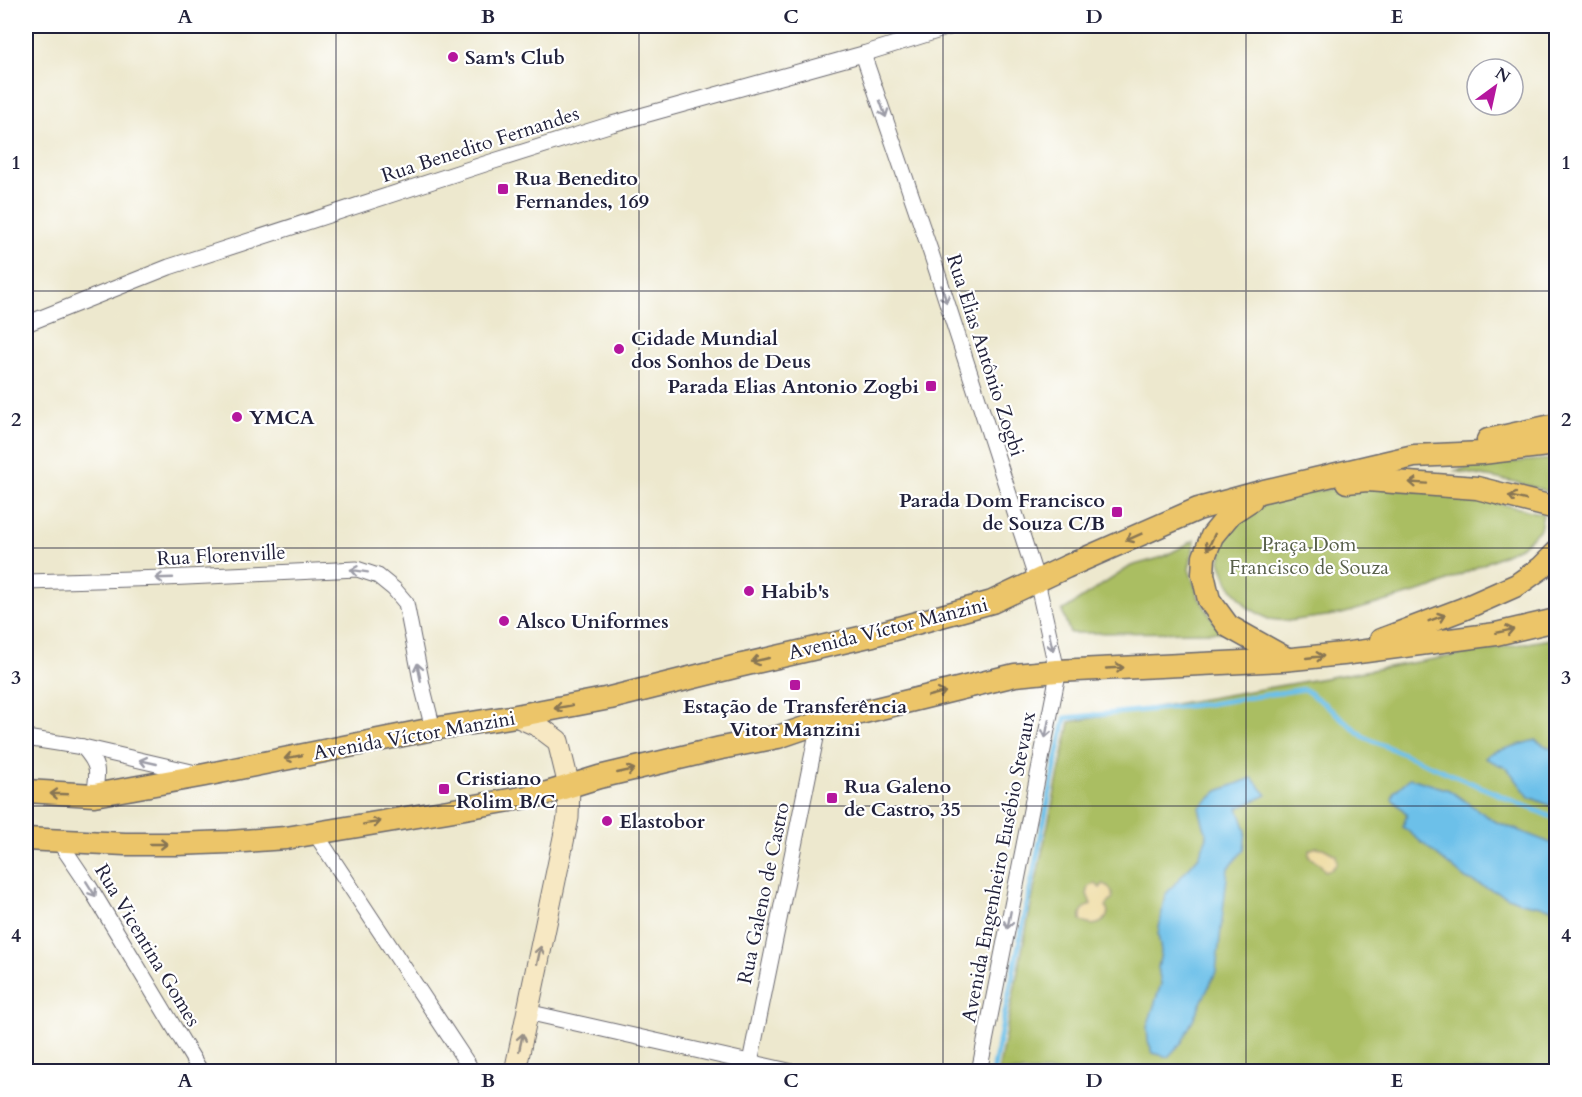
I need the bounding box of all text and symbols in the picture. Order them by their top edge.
text: A [177,3,193,30]
text: B [481,3,495,30]
text: C [783,3,799,30]
text: D [1085,3,1103,30]
text: E [1391,3,1403,30]
place label: Sam's Club [465,44,565,71]
marker: Sam's Club [446,50,460,64]
north arrow [1465,57,1525,117]
text: N [1491,62,1515,88]
one-way arrow [878,99,889,118]
street label: Rua Benedito Fernandes [378,100,582,189]
text: 1 [11,149,21,176]
text: 1 [1561,149,1571,176]
place label: Rua Benedito Fernandes, 169 [515,165,649,215]
marker: Rua Benedito Fernandes, 169 [496,182,510,196]
street label: Rua Elias Antônio Zogbi [940,251,1031,460]
one-way arrow [939,284,950,303]
place label: Cidade Mundial dos Sonhos de Deus [631,325,811,375]
marker: Cidade Mundial dos Sonhos de Deus [612,342,626,356]
place label: Parada Elias Antonio Zogbi [668,373,919,400]
marker: Parada Elias Antonio Zogbi [924,379,938,393]
place label: YMCA [249,404,314,431]
text: 2 [11,406,21,433]
text: 2 [1561,406,1571,433]
marker: YMCA [230,410,244,424]
one-way arrow [1409,478,1429,489]
place label: Parada Dom Francisco de Souza C/B [899,487,1105,537]
one-way arrow [1507,491,1526,503]
marker: Parada Dom Francisco de Souza C/B [1110,505,1124,519]
park label: Praça Dom Francisco de Souza [1229,531,1389,581]
one-way arrow [1126,532,1144,544]
one-way arrow [1204,532,1216,550]
street label: Rua Florenville [156,539,286,572]
one-way arrow [350,566,369,577]
one-way arrow [155,573,175,584]
place label: Habib's [761,578,829,605]
marker: Habib's [742,584,756,598]
street label: Avenida Víctor Manzini [786,591,991,666]
place label: Alsco Uniformes [516,608,669,635]
one-way arrow [1427,612,1446,623]
marker: Alsco Uniformes [497,614,511,628]
one-way arrow [1495,625,1514,637]
one-way arrow [1046,632,1058,651]
one-way arrow [1305,651,1325,662]
one-way arrow [751,655,770,667]
one-way arrow [413,663,424,683]
one-way arrow [1105,663,1125,674]
text: 3 [11,664,21,691]
text: 3 [1561,664,1571,691]
marker: Estação de Transferência Vitor Manzini [788,678,802,692]
one-way arrow [928,687,947,699]
place label: Estação de Transferência Vitor Manzini [683,693,907,743]
one-way arrow [554,702,573,713]
street label: Avenida Víctor Manzini [311,704,518,767]
street label: Avenida Engenheiro Eusébio Stevaux [955,709,1042,1025]
one-way arrow [1041,718,1052,738]
one-way arrow [284,752,303,763]
one-way arrow [139,756,158,767]
place label: Cristiano Rolim B/C [456,765,555,815]
one-way arrow [616,765,635,776]
place label: Rua Galeno de Castro, 35 [844,773,961,823]
marker: Cristiano Rolim B/C [437,782,451,796]
one-way arrow [50,788,70,799]
marker: Rua Galeno de Castro, 35 [825,791,839,805]
street label: Rua Galeno de Castro [731,800,796,986]
place label: Elastobor [619,808,706,835]
marker: Elastobor [600,814,614,828]
one-way arrow [362,818,382,829]
one-way arrow [148,838,168,850]
street label: Rua Vicentina Gomes [88,859,207,1032]
one-way arrow [85,880,97,897]
one-way arrow [1003,910,1014,929]
text: 4 [11,922,21,949]
text: 4 [1561,922,1571,949]
one-way arrow [534,946,546,965]
one-way arrow [516,1033,527,1052]
text: A [177,1067,193,1094]
text: B [481,1067,495,1094]
text: C [783,1067,799,1094]
text: D [1085,1067,1103,1094]
text: E [1391,1067,1403,1094]

